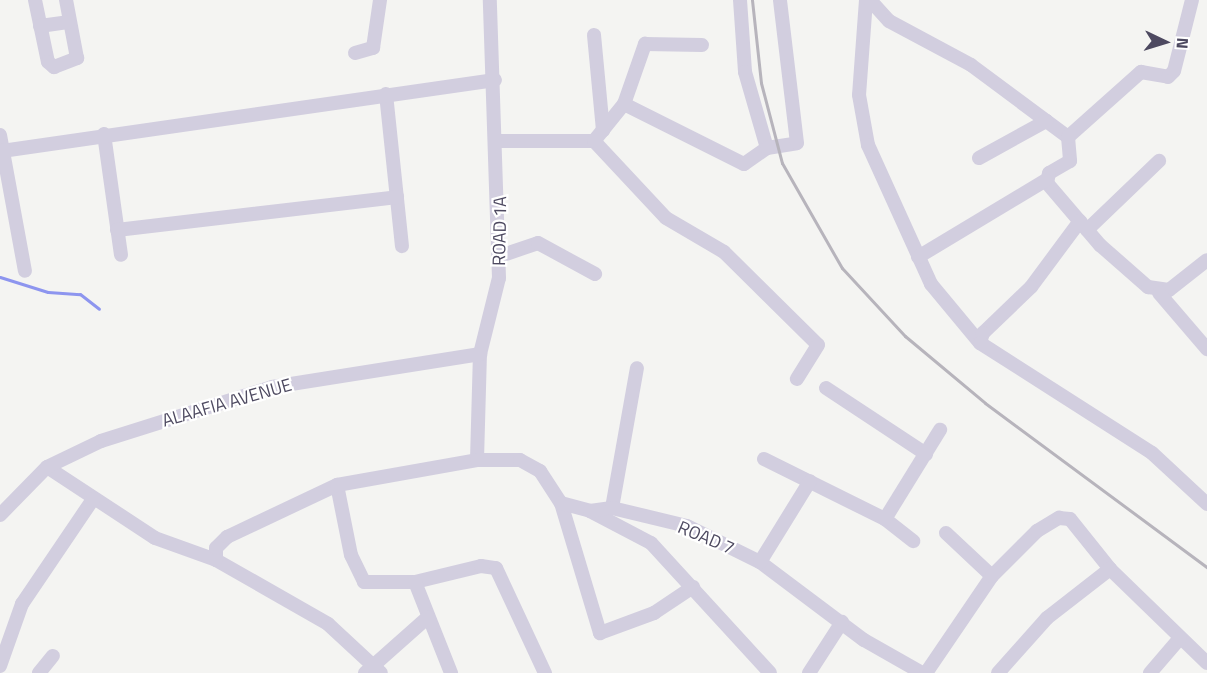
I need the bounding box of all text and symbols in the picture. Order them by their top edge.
north arrow [1135,12,1195,72]
text: N [1171,37,1195,50]
street label: ROAD 1A [489,196,511,266]
street label: ALAAFIA AVENUE [160,374,294,432]
street label: ROAD 7 [675,517,737,559]

